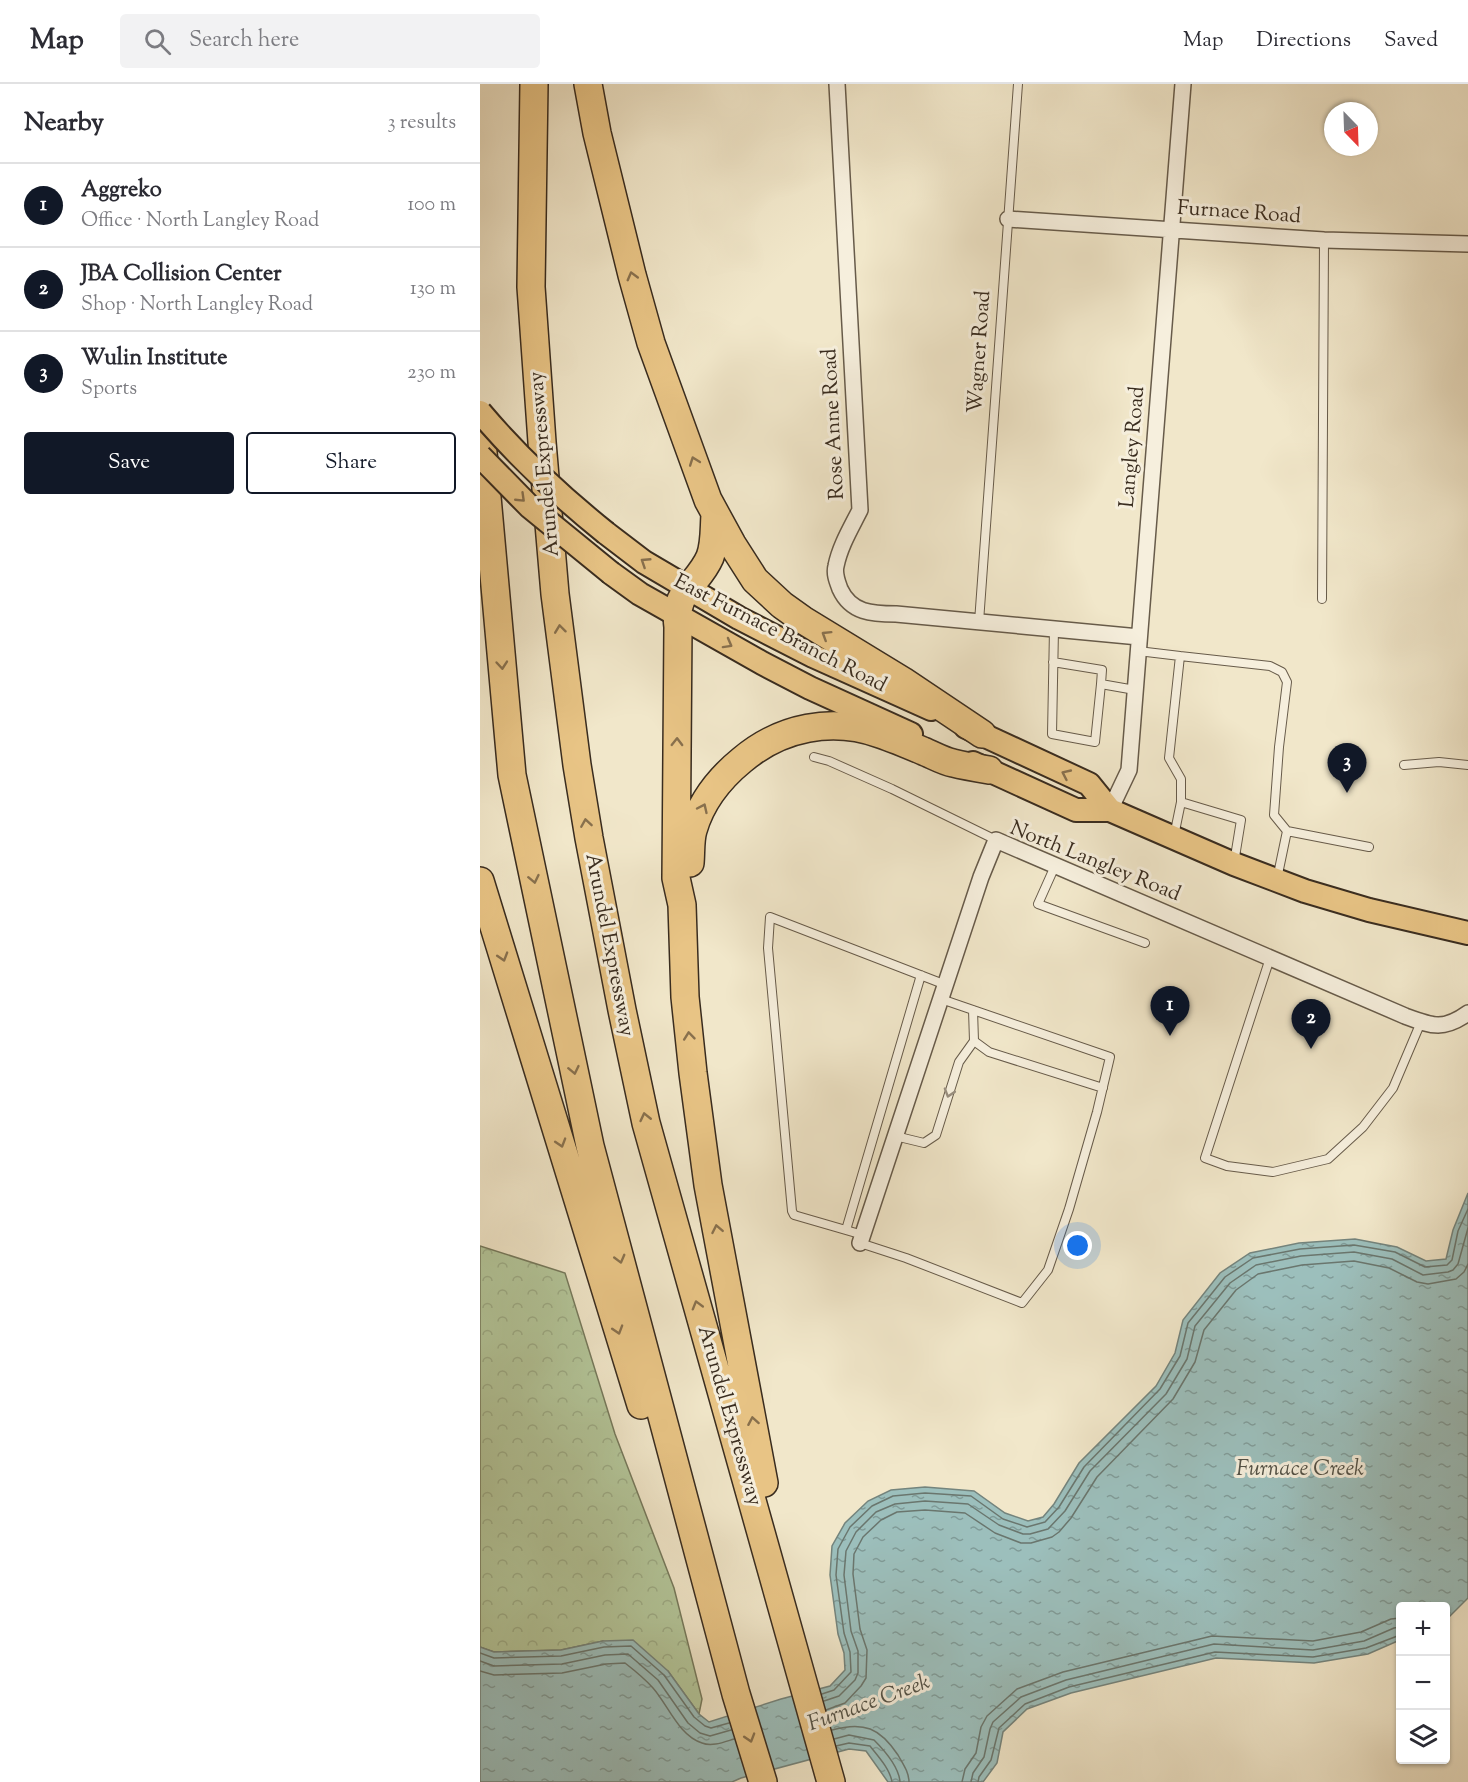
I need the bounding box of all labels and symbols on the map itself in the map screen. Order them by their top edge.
north arrow [1324,102,1378,156]
street label: Furnace Road [1176,194,1302,232]
one-way arrow [627,271,639,282]
street label: Wagner Road [961,289,999,415]
street label: Rose Anne Road [815,347,853,500]
street label: Arundel Expressway [522,370,568,558]
street label: Langley Road [1113,385,1153,509]
one-way arrow [688,456,701,467]
one-way arrow [514,491,524,502]
one-way arrow [641,559,652,570]
street label: East Furnace Branch Road [668,567,892,701]
one-way arrow [554,625,566,634]
one-way arrow [822,631,833,642]
one-way arrow [722,637,732,648]
one-way arrow [495,661,508,670]
one-way arrow [671,738,683,747]
pin: 3 [1328,744,1366,793]
one-way arrow [1062,769,1073,781]
one-way arrow [696,803,708,814]
street label: North Langley Road [1005,814,1185,910]
one-way arrow [580,818,593,828]
street label: Arundel Expressway [577,851,642,1040]
one-way arrow [527,873,540,883]
one-way arrow [496,951,509,962]
pin: 1 [1150,986,1190,1036]
pin: 2 [1292,1000,1330,1049]
one-way arrow [683,1032,696,1041]
one-way arrow [567,1064,580,1074]
one-way arrow [944,1087,956,1098]
one-way arrow [639,1112,652,1122]
one-way arrow [554,1137,566,1148]
one-way arrow [711,1225,724,1235]
your location [1063,1231,1092,1260]
one-way arrow [613,1253,625,1264]
one-way arrow [692,1300,705,1310]
street label: Arundel Expressway [689,1323,769,1510]
one-way arrow [611,1324,623,1335]
one-way arrow [747,1416,760,1426]
water label: Furnace Creek [1236,1454,1364,1486]
water label: Furnace Creek [803,1667,935,1741]
one-way arrow [742,1732,755,1743]

